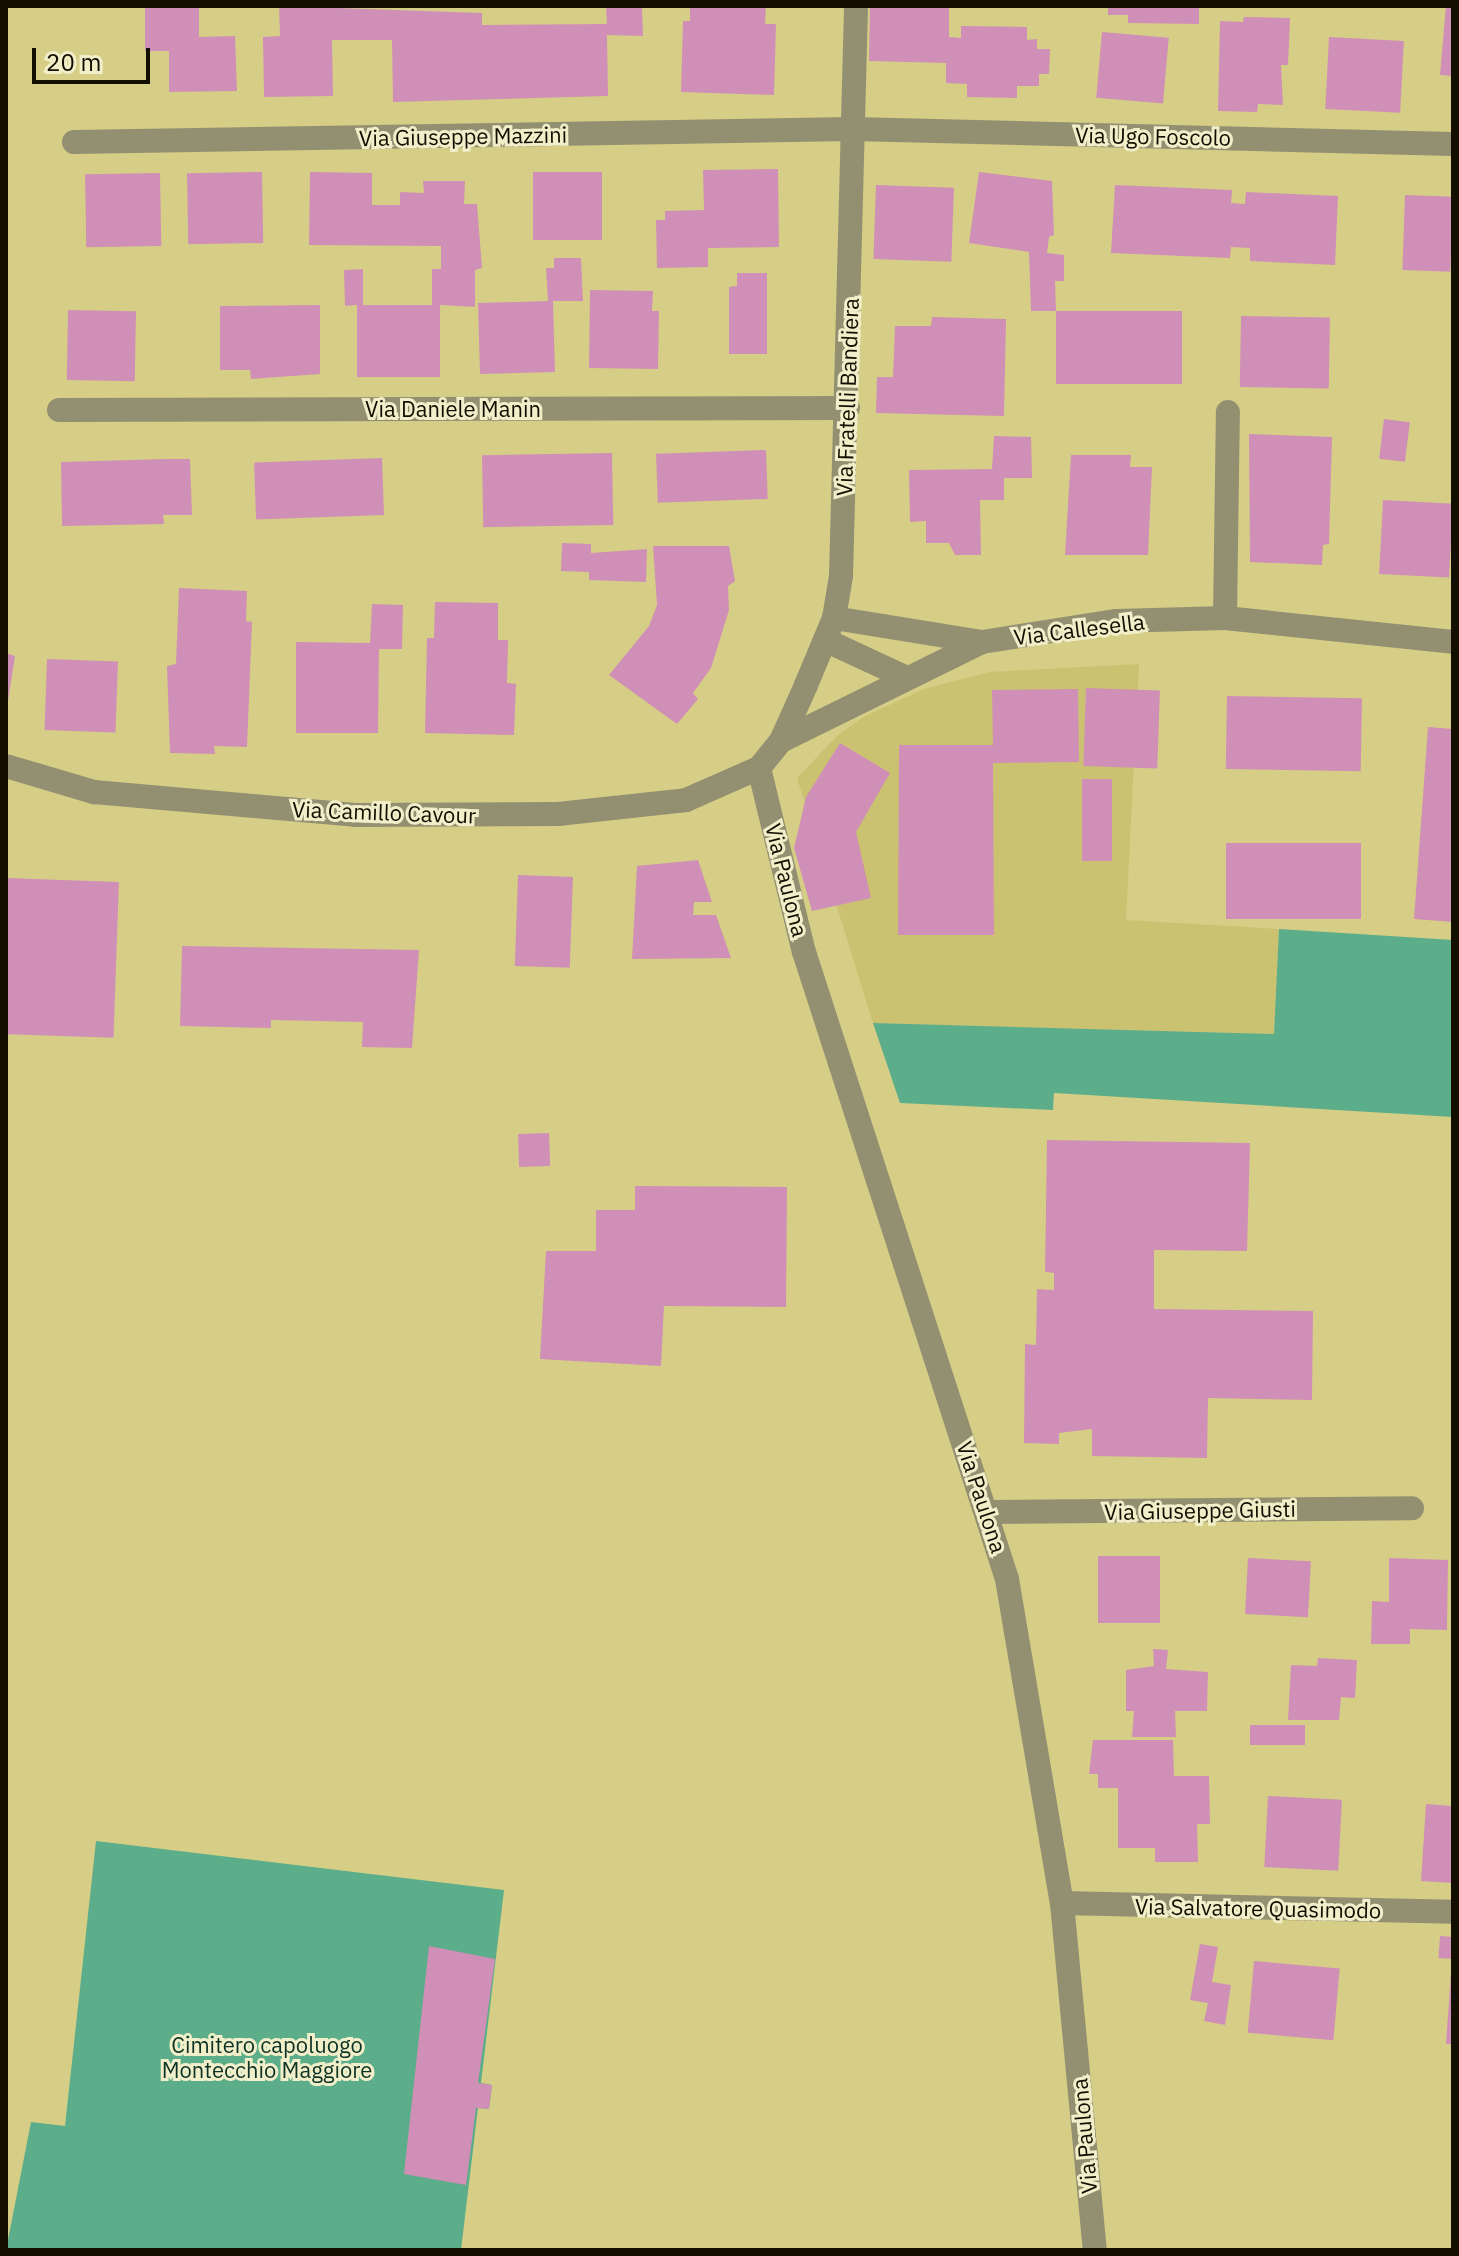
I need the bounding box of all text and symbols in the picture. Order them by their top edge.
scale bar [36,32,154,82]
text: 20 m [46,46,101,78]
street label: Via Giuseppe Mazzini [359,121,567,151]
street label: Via Ugo Foscolo [1075,121,1231,151]
street label: Via Fratelli Bandiera [830,297,864,497]
street label: Via Daniele Manin [365,396,541,422]
street label: Via Callesella [1012,608,1146,650]
street label: Via Camillo Cavour [292,796,476,828]
street label: Via Paulona [760,821,814,939]
street label: Via Paulona [952,1438,1012,1556]
street label: Via Giuseppe Giusti [1104,1495,1296,1525]
street label: Via Salvatore Quasimodo [1135,1893,1381,1923]
park label: Cimitero capoluogo Montecchio Maggiore [162,2031,372,2082]
street label: Via Paulona [1066,2077,1102,2195]

